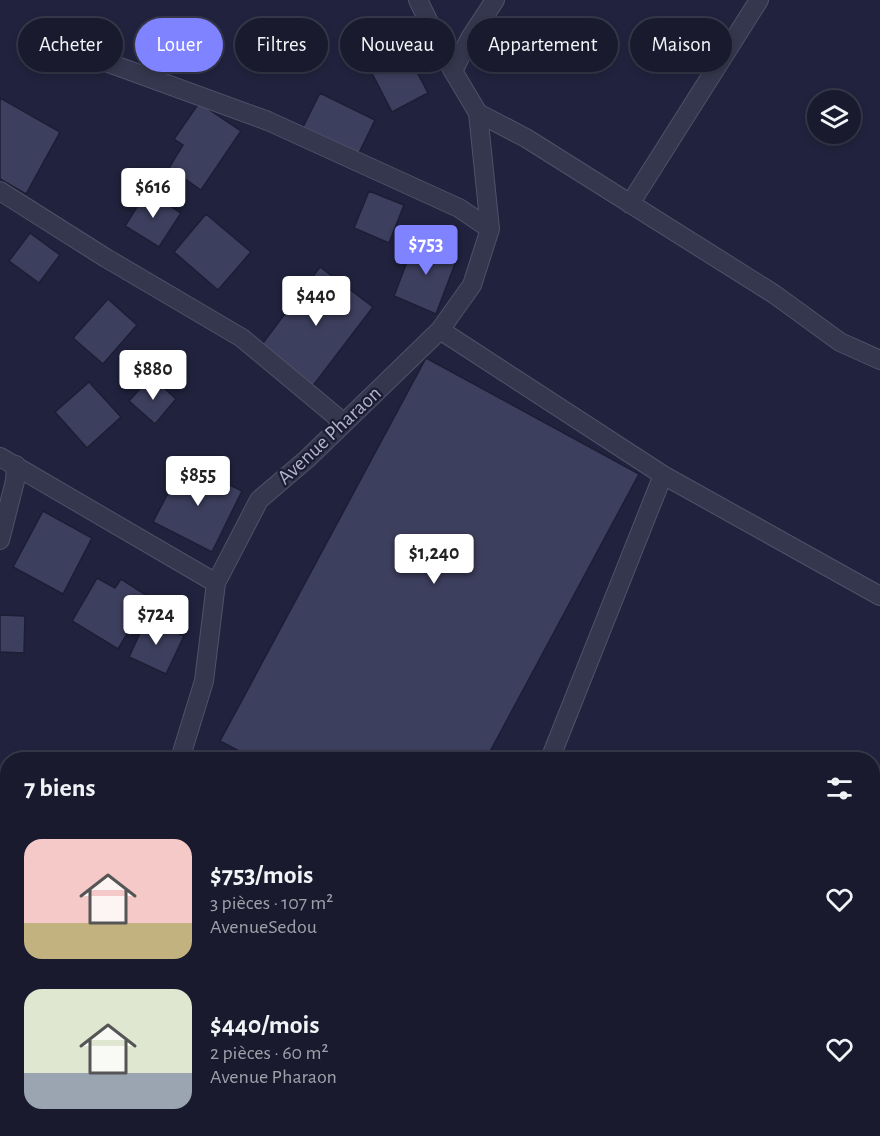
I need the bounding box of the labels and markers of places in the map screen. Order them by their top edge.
pin: $616 [117,168,189,219]
pin: $753 [390,225,462,276]
pin: $440 [280,276,352,327]
pin: $880 [117,350,189,401]
pin: $855 [162,456,234,507]
pin: $1,240 [385,534,483,585]
pin: $724 [120,595,192,646]

